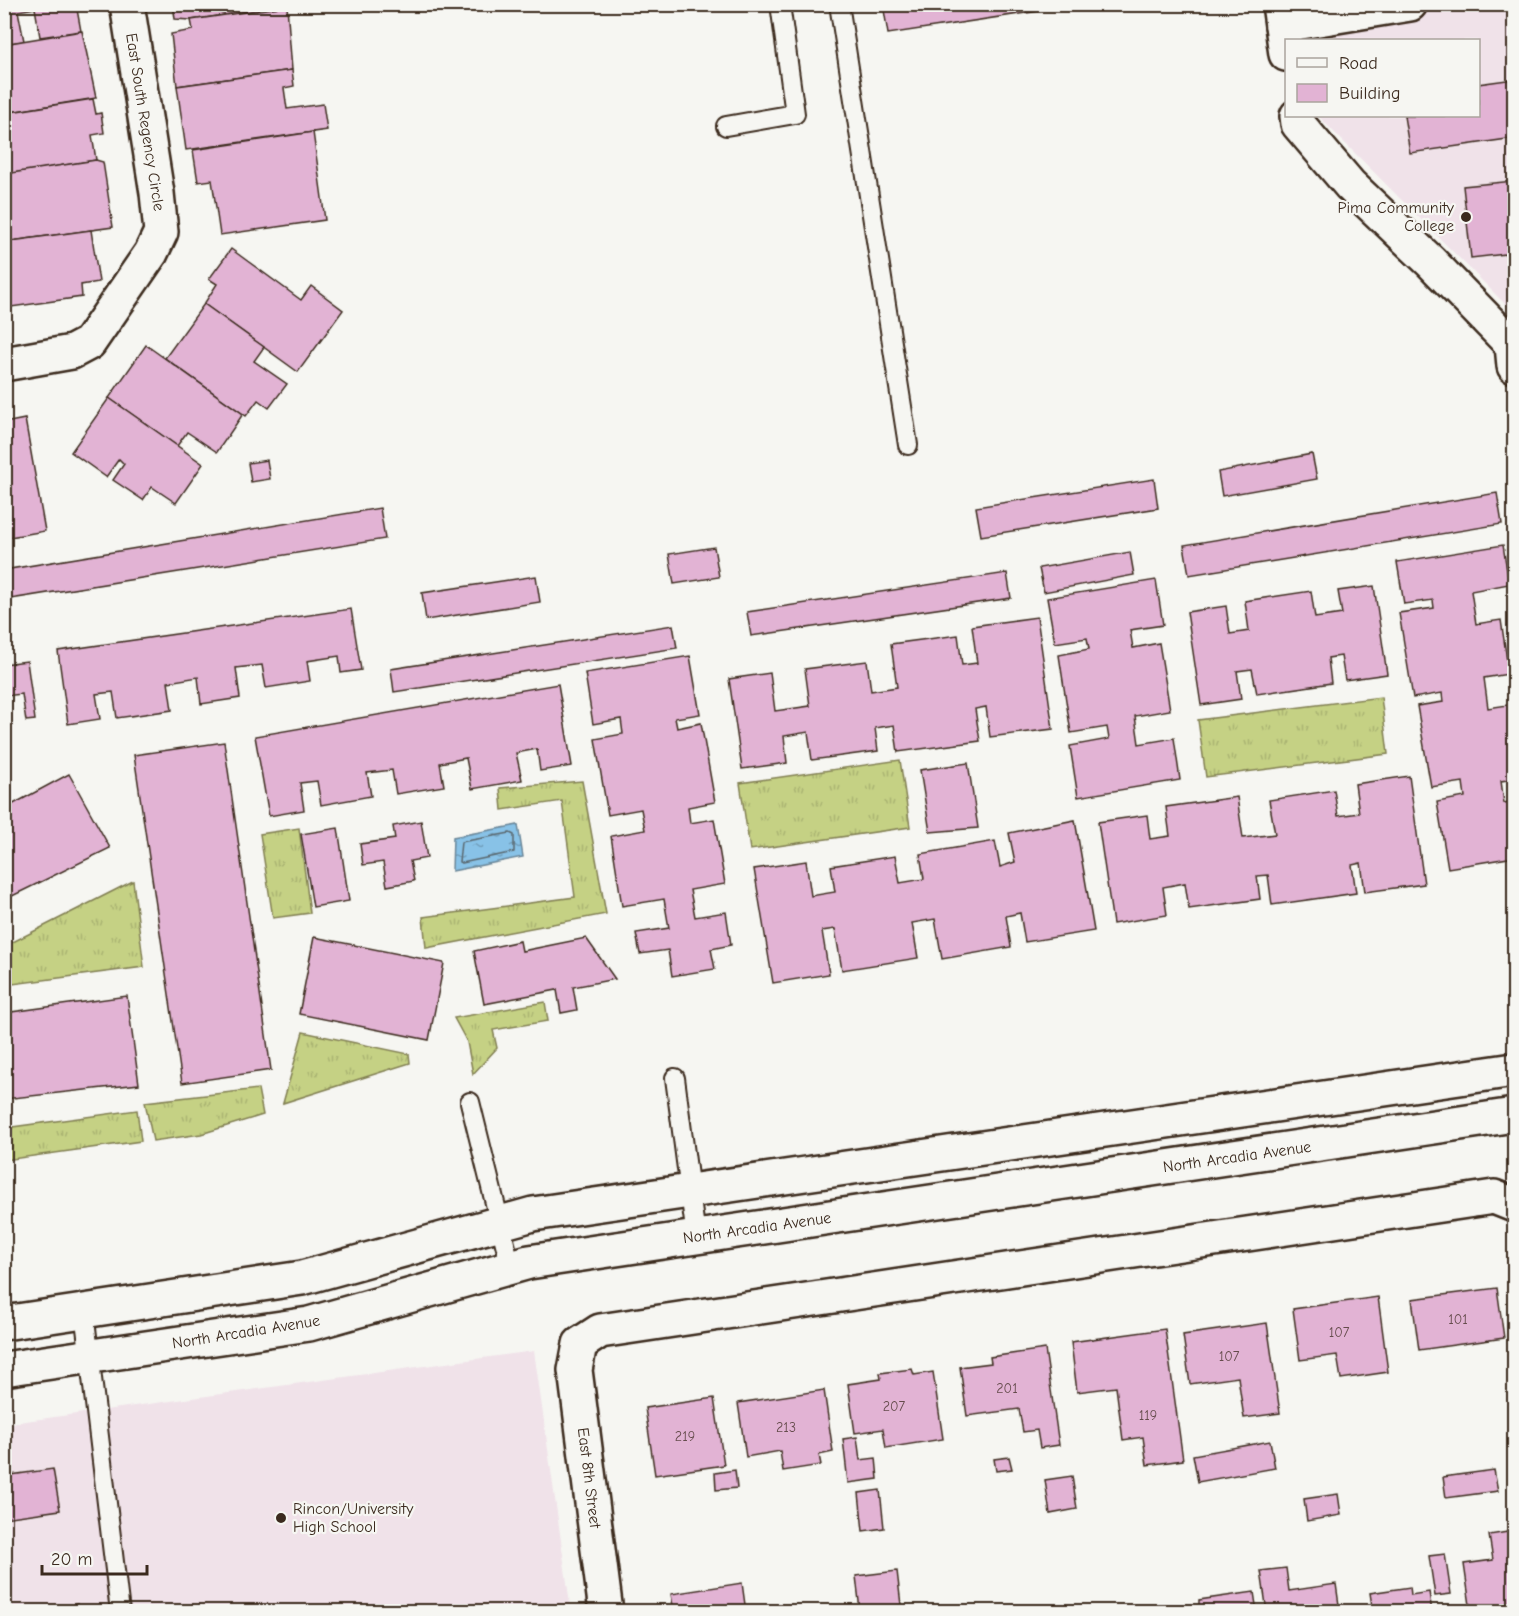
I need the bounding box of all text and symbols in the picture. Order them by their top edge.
street label: East South Regency Circle [122,32,168,212]
legend [1285,39,1480,117]
text: Road [1339,53,1378,74]
text: Building [1339,83,1401,104]
place label: Pima Community College [1337,199,1455,235]
marker: Pima Community College [1459,210,1473,224]
street label: North Arcadia Avenue [1162,1138,1312,1176]
street label: North Arcadia Avenue [682,1209,832,1247]
street label: North Arcadia Avenue [171,1311,321,1353]
house number: 101 [1448,1311,1468,1328]
house number: 107 [1329,1324,1350,1341]
house number: 107 [1219,1348,1240,1365]
house number: 201 [996,1380,1018,1397]
house number: 207 [883,1398,906,1415]
house number: 119 [1139,1407,1157,1424]
house number: 213 [776,1419,796,1436]
street label: East 8th Street [574,1427,604,1530]
house number: 219 [675,1428,695,1445]
place label: Rincon/University High School [293,1500,414,1536]
marker: Rincon/University High School [274,1511,288,1525]
scale bar [42,1538,147,1576]
text: 20 m [51,1549,92,1570]

